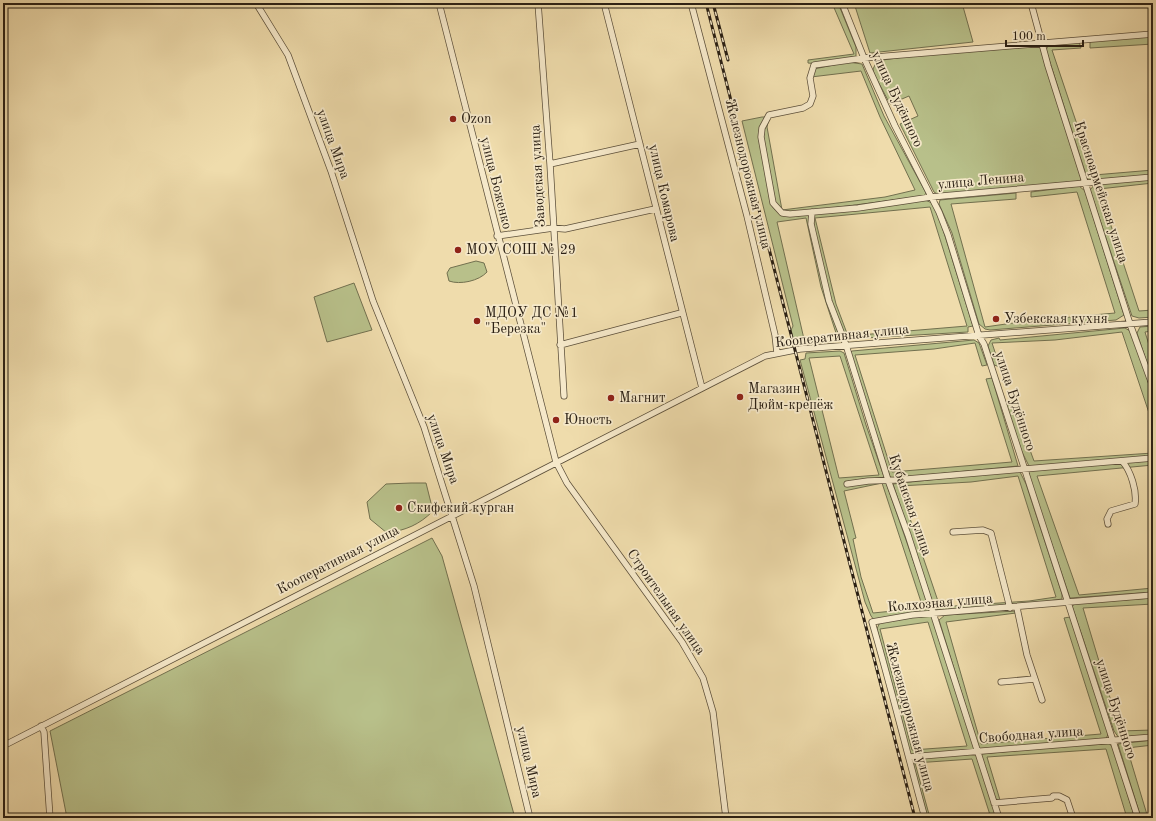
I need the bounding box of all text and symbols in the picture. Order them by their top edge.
scale bar [1006,22,1083,48]
text: 100 m [1012,31,1046,43]
street label: улица Будённого [869,49,925,149]
street label: Железнодорожная улица [723,98,773,250]
street label: улица Мира [314,107,352,181]
place label: Ozon [461,112,492,126]
marker: Ozon [448,114,458,124]
street label: Красноармейская улица [1071,119,1131,265]
street label: Заводская улица [528,124,548,228]
street label: улица Боженко [478,135,514,231]
street label: улица Комарова [646,143,682,243]
street label: улица Ленина [937,170,1025,192]
place label: МОУ СОШ № 29 [466,243,576,257]
marker: МОУ СОШ № 29 [453,245,463,255]
place label: МДОУ ДС №1 "Березка" [485,306,578,336]
place label: Узбекская кухня [1004,312,1108,326]
marker: Узбекская кухня [991,314,1001,324]
marker: МДОУ ДС №1 "Березка" [472,316,482,326]
street label: Кооперативная улица [774,322,910,350]
street label: улица Будённого [992,349,1038,453]
place label: Магазин Дюйм-крепёж [748,382,833,412]
place label: Магнит [619,391,666,405]
marker: Магазин Дюйм-крепёж [735,392,745,402]
marker: Магнит [606,393,616,403]
street label: улица Мира [424,412,462,486]
place label: Юность [564,413,612,427]
marker: Юность [551,415,561,425]
street label: Кубанская улица [886,453,934,558]
place label: Скифский курган [407,501,515,516]
marker: Скифский курган [394,503,404,513]
street label: Кооперативная улица [275,523,401,597]
street label: Строительная улица [624,547,708,657]
street label: Колхозная улица [887,591,993,615]
street label: Железнодорожная улица [883,641,937,793]
street label: улица Будённого [1093,657,1139,761]
street label: Свободная улица [978,724,1084,746]
street label: улица Мира [514,725,544,799]

